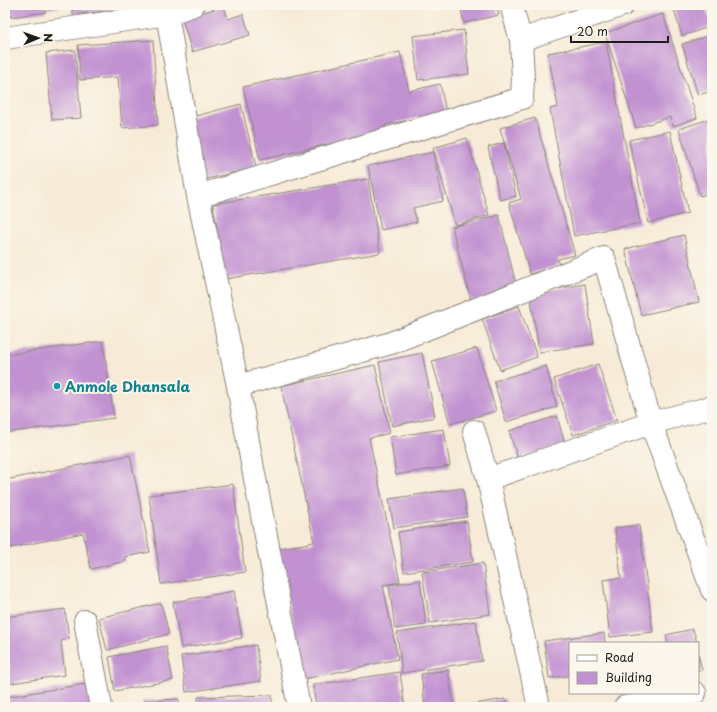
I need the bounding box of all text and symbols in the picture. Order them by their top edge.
north arrow [18,18,58,58]
scale bar [571,18,668,44]
text: 20 m [577,22,608,40]
text: N [40,33,57,43]
place label: Anmole Dhansala [65,376,191,397]
marker: Anmole Dhansala [52,381,62,391]
legend [569,642,699,694]
text: Road [605,648,634,666]
text: Building [605,668,652,686]

